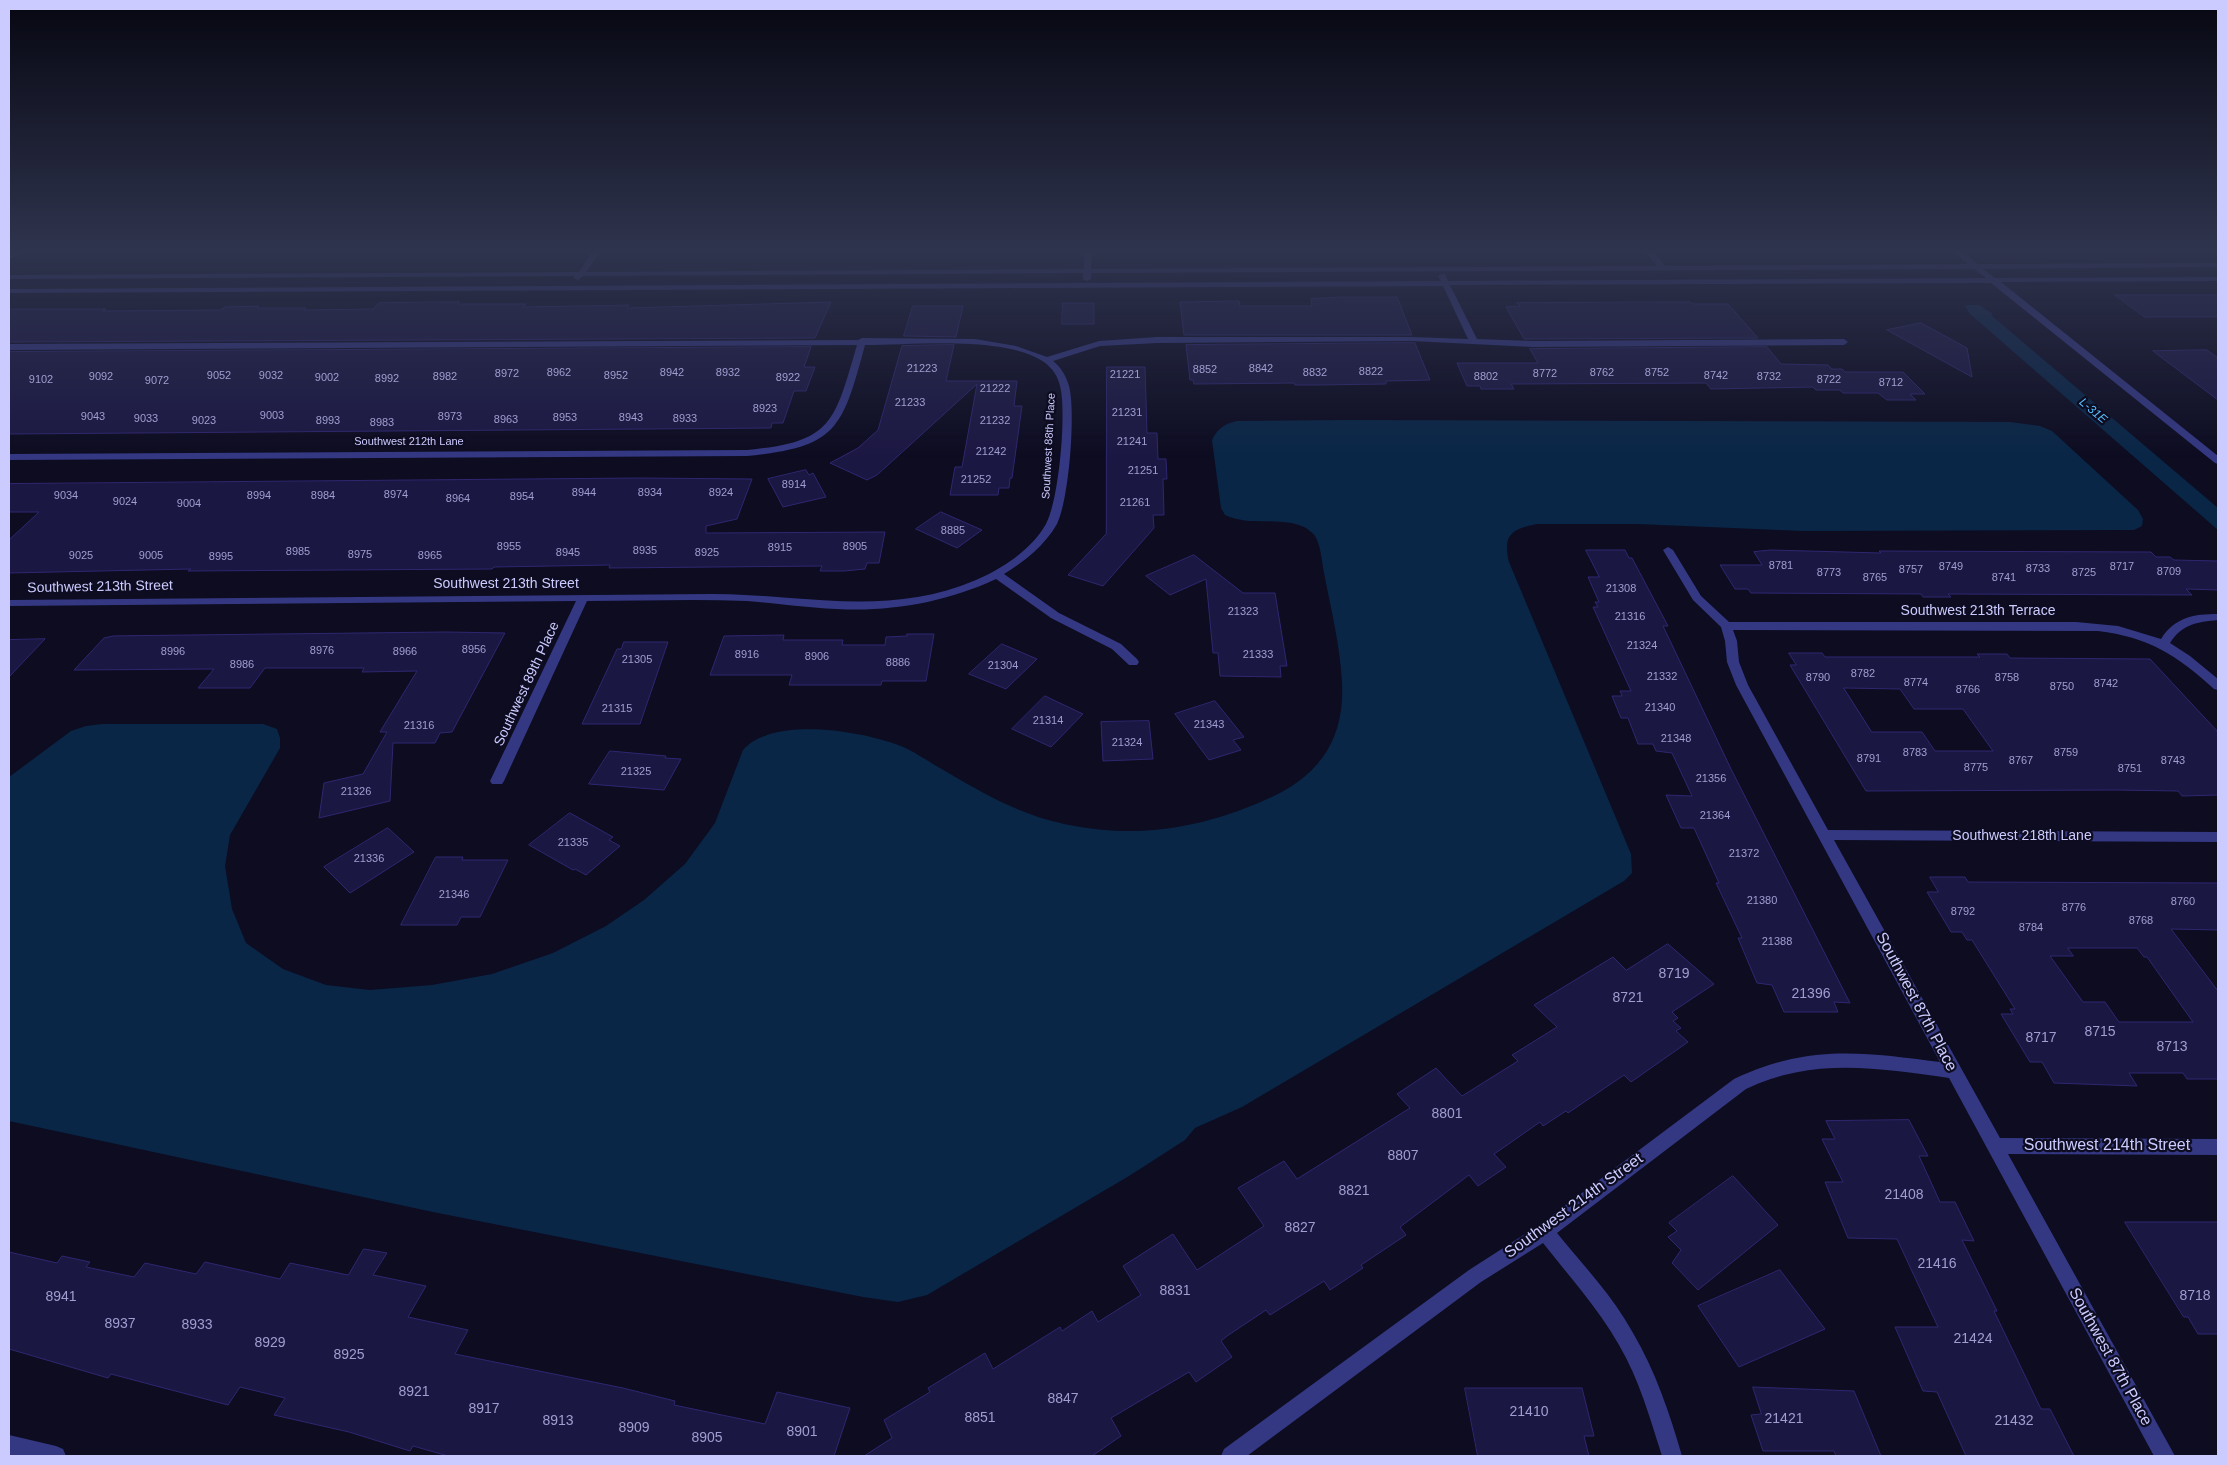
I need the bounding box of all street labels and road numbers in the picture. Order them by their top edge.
street label: Southwest 88th Place [1040,393,1058,499]
street label: Southwest 212th Lane [354,435,464,449]
street label: Southwest 213th Street [433,576,579,592]
street label: Southwest 213th Street [27,577,173,597]
street label: Southwest 213th Terrace [1901,603,2055,619]
street label: Southwest 89th Place [491,619,563,749]
street label: Southwest 218th Lane [1952,828,2092,844]
street label: Southwest 87th Place [1871,929,1961,1075]
street label: Southwest 214th Street [2024,1136,2190,1156]
street label: Southwest 214th Street [1501,1149,1647,1263]
street label: Southwest 87th Place [2064,1285,2156,1429]

